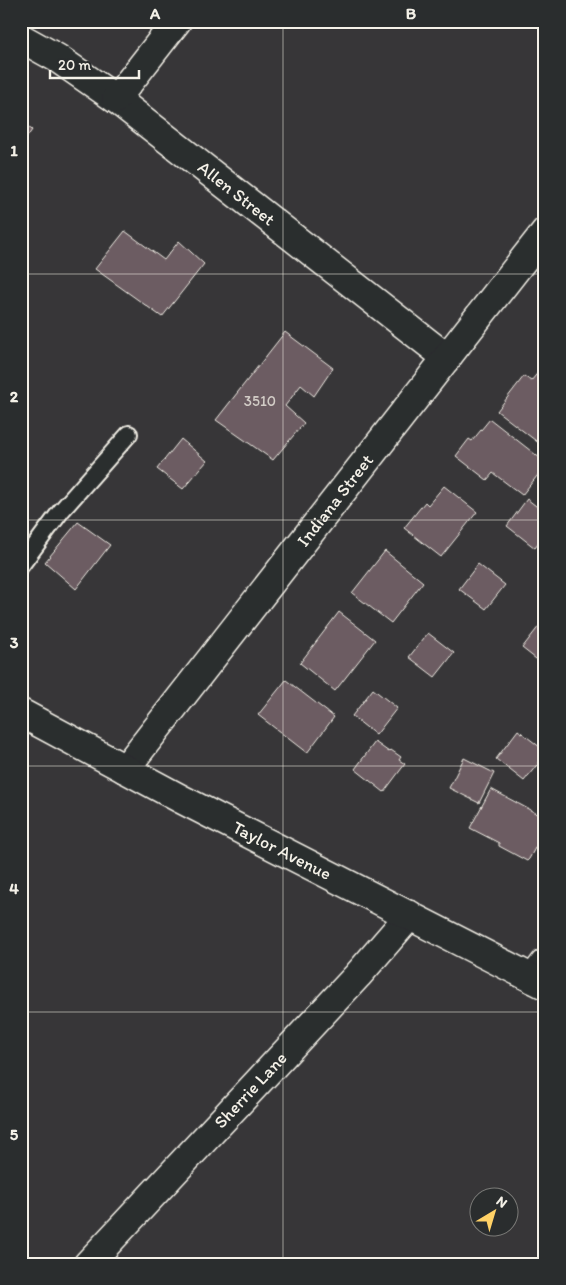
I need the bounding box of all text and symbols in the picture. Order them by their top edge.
text: A [149,4,161,23]
text: B [406,4,417,23]
scale bar [50,48,139,80]
text: 20 m [58,56,92,74]
text: 1 [10,141,18,160]
street label: Allen Street [193,156,280,231]
text: 2 [10,387,19,406]
house number: 3510 [244,392,276,410]
street label: Indiana Street [292,450,378,551]
text: 3 [10,633,19,652]
street label: Taylor Avenue [229,816,335,885]
text: 4 [9,879,19,898]
street label: Sherrie Lane [209,1047,292,1133]
text: 5 [10,1125,19,1144]
north arrow [468,1188,518,1238]
text: N [493,1193,511,1212]

